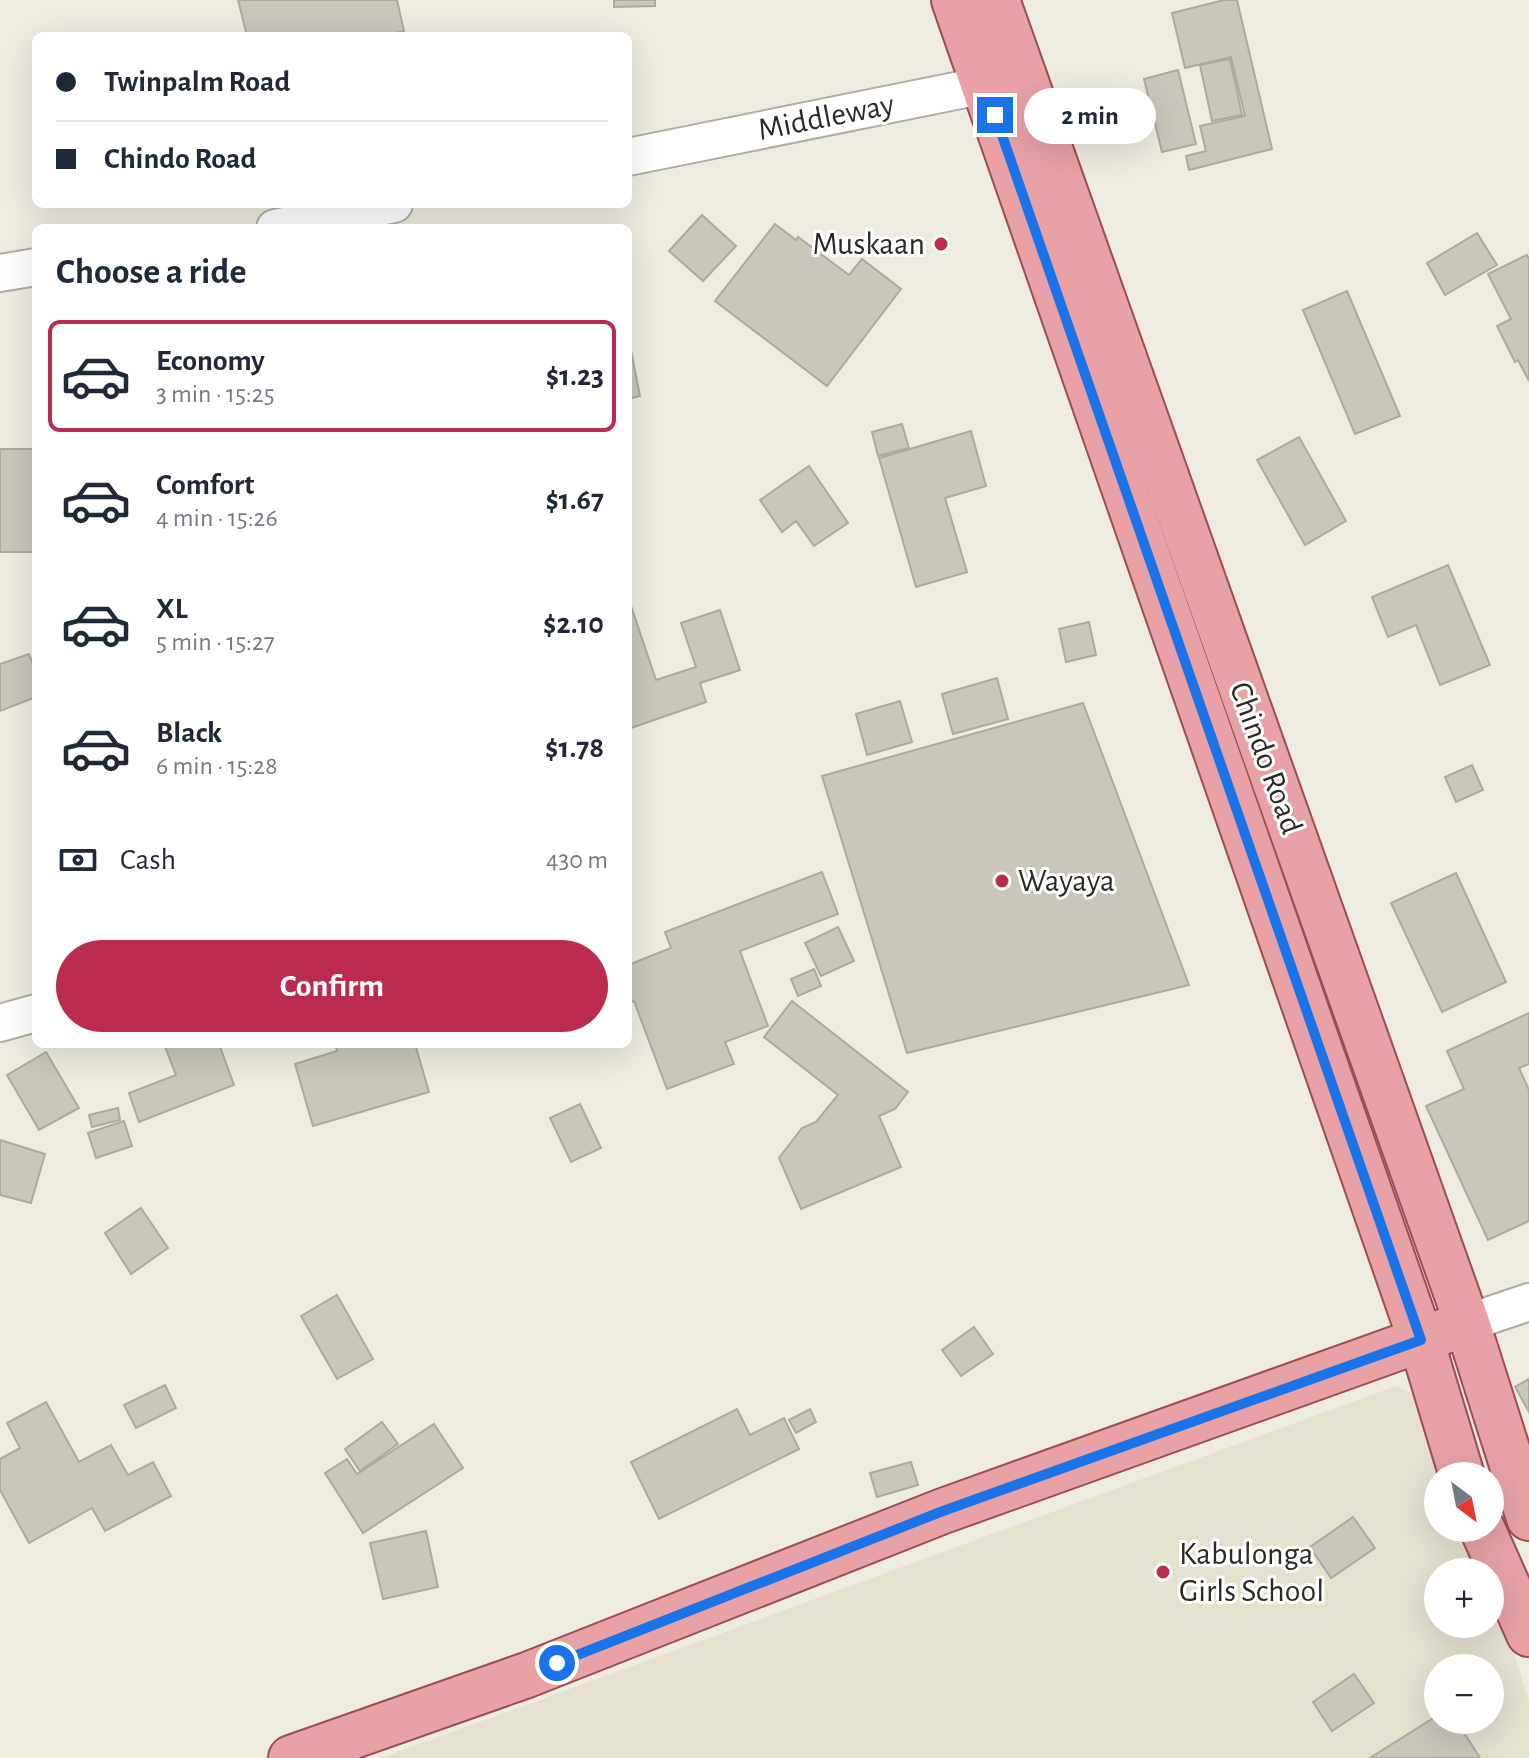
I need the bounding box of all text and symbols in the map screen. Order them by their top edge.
text: Twinpalm Road [104,67,290,97]
callout: 2 min [1023,87,1155,143]
street label: Middleway [755,88,897,146]
route end [977,97,1013,133]
text: 2 min [1061,103,1119,129]
text: Chindo Road [104,144,256,174]
place label: Muskaan [813,228,925,260]
marker: Muskaan [932,235,950,253]
text: Choose a ride [56,254,246,290]
icon: car [60,340,132,412]
text: Economy [156,346,265,376]
text: $1.23 [546,361,604,391]
text: 3 min · 15:25 [156,381,275,407]
icon: car [60,464,132,536]
text: Comfort [156,470,255,500]
text: $1.67 [545,485,604,515]
text: 4 min · 15:26 [156,505,278,531]
icon: car [60,588,132,660]
text: XL [156,594,188,624]
text: $2.10 [543,609,604,639]
text: 5 min · 15:27 [156,629,275,655]
street label: Chindo Road [1224,678,1308,838]
icon: car [60,712,132,784]
text: Black [156,718,222,748]
text: $1.78 [545,733,604,763]
text: 6 min · 15:28 [156,753,277,779]
icon: cash [56,838,100,882]
text: Cash [120,845,176,875]
text: 430 m [546,847,608,873]
place label: Wayaya [1018,865,1115,897]
marker: Wayaya [993,872,1011,890]
button: Confirm [56,940,608,1032]
north arrow [1424,1462,1504,1542]
map controls [1424,1462,1504,1734]
place label: Kabulonga Girls School [1179,1538,1324,1607]
button: + [1424,1558,1504,1638]
marker: Kabulonga Girls School [1154,1563,1172,1581]
route start [539,1645,575,1681]
button: − [1424,1654,1504,1734]

